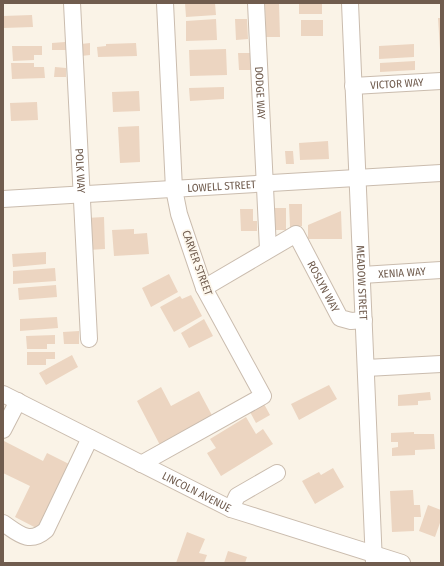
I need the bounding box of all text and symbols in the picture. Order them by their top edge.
street label: DODGE WAY [253,66,268,120]
street label: VICTOR WAY [370,75,424,92]
street label: POLK WAY [73,148,88,194]
street label: LOWELL STREET [187,177,257,195]
street label: CARVER STREET [179,229,215,298]
street label: MEADOW STREET [354,245,370,321]
street label: ROSLYN WAY [305,259,343,315]
street label: XENIA WAY [378,264,427,280]
street label: LINCOLN AVENUE [160,469,233,515]

